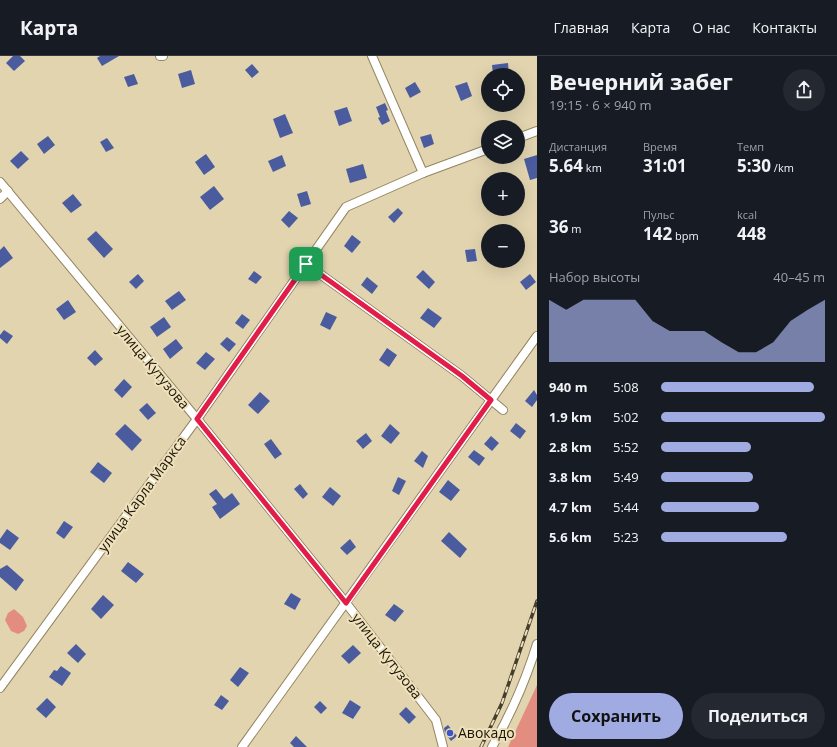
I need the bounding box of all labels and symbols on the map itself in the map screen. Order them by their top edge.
pin [289,247,323,281]
street label: улица Кутузова [113,321,194,413]
street label: улица Карла Маркса [93,432,190,556]
street label: улица Кутузова [348,609,427,703]
place label: Авокадо [458,723,515,742]
marker: Авокадо [445,728,455,738]

